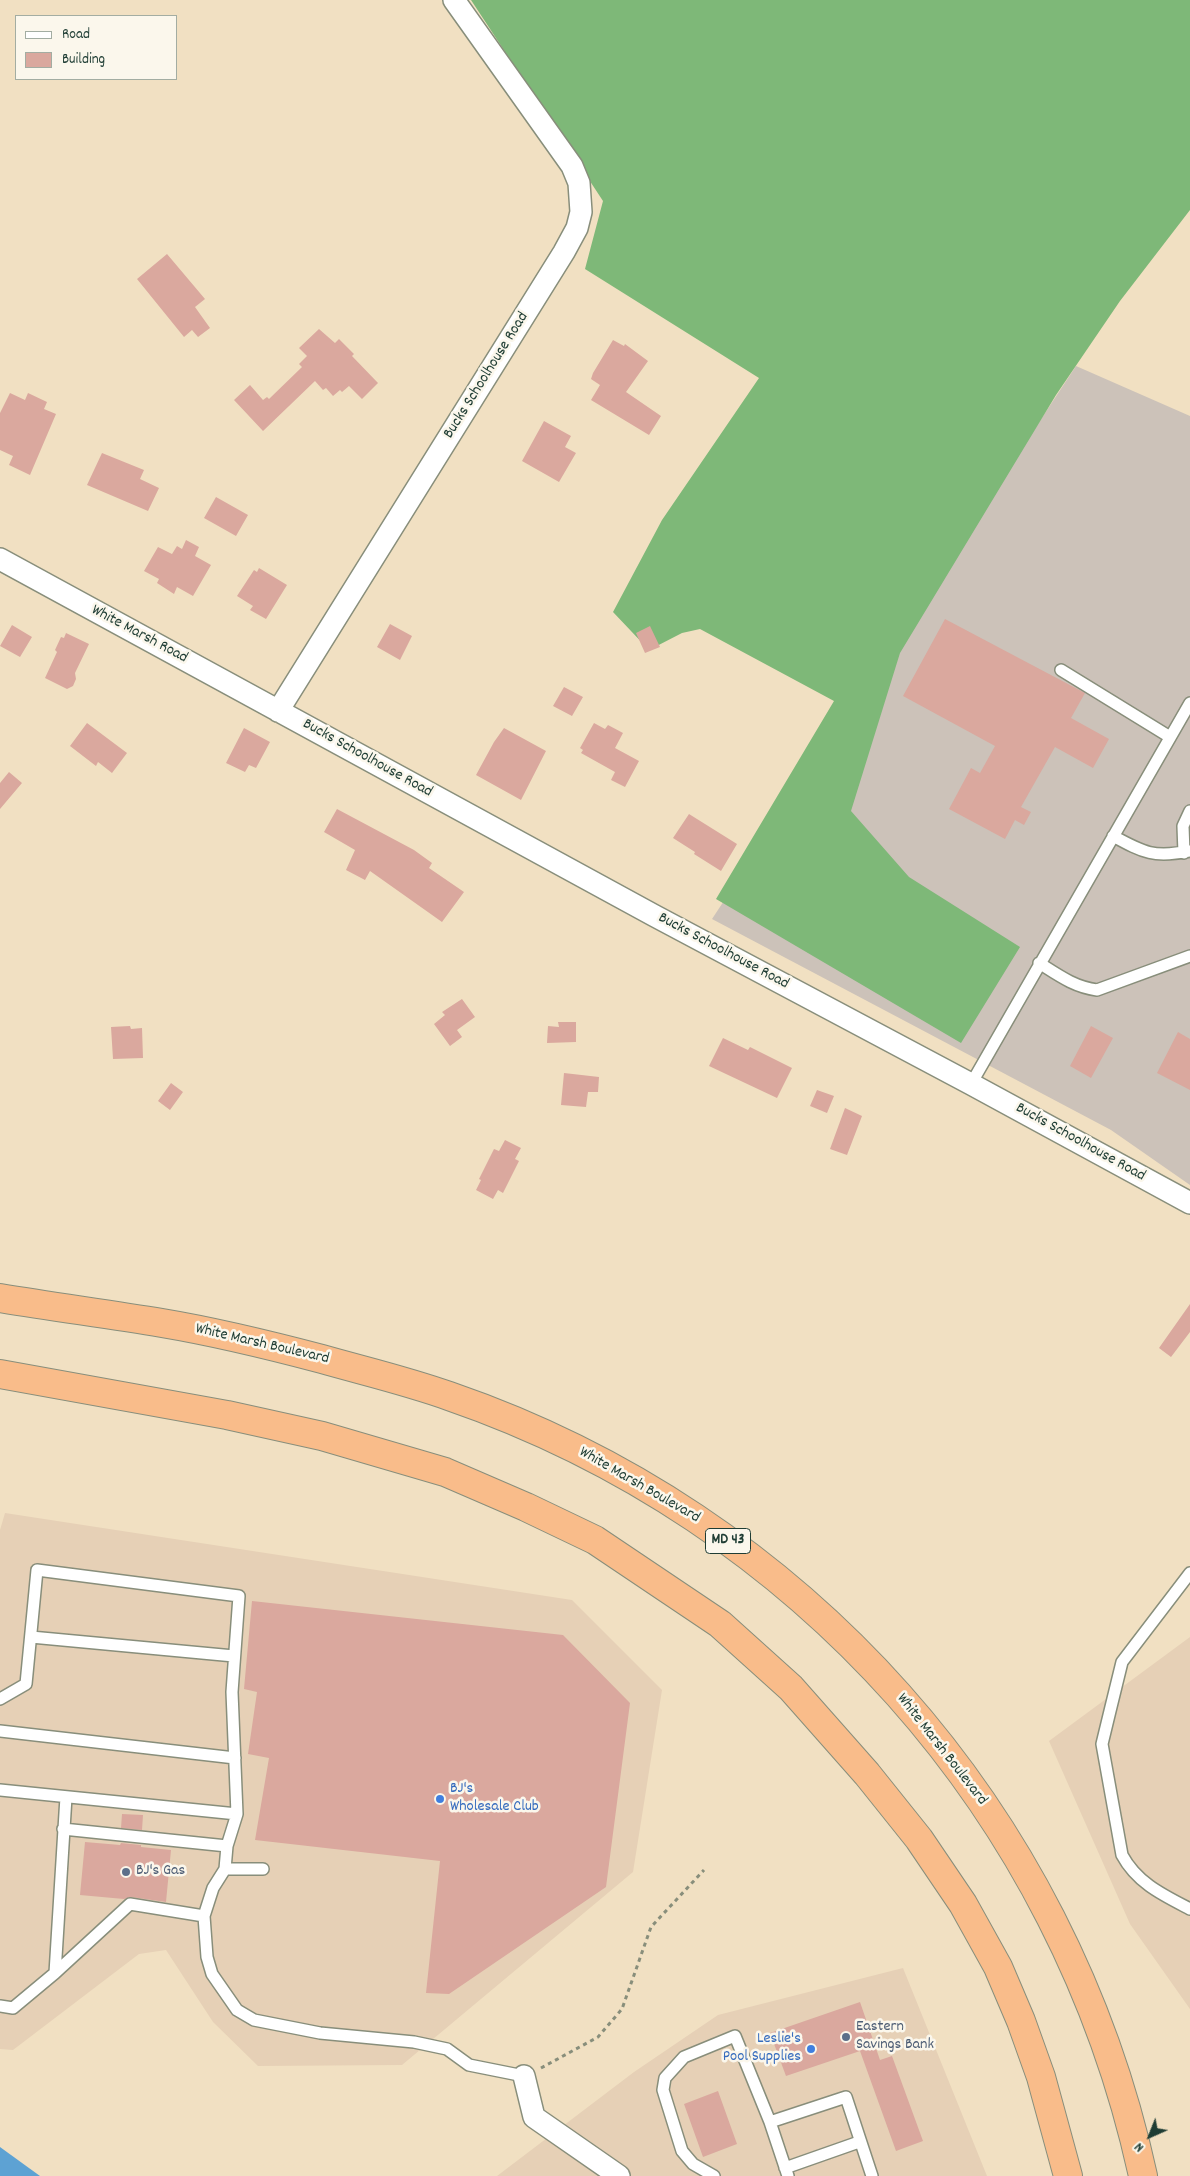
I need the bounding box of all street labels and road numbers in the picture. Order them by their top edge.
street label: Bucks Schoolhouse Road [440,309,534,443]
street label: White Marsh Road [87,602,191,668]
street label: Bucks Schoolhouse Road [299,715,435,803]
street label: Bucks Schoolhouse Road [654,909,792,995]
street label: Bucks Schoolhouse Road [1012,1099,1148,1187]
street label: White Marsh Boulevard [193,1320,331,1370]
street label: White Marsh Boulevard [575,1444,703,1528]
road number: MD 43 [706,1528,750,1554]
street label: White Marsh Boulevard [891,1690,991,1810]

